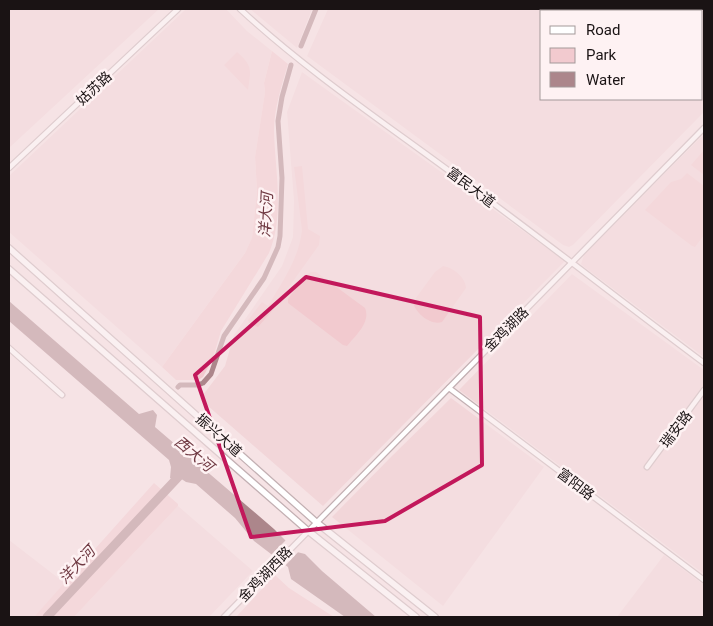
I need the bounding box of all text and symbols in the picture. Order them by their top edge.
legend [540,10,703,100]
text: Road [586,21,620,39]
text: Park [586,46,617,64]
street label: 姑苏路 [73,68,115,108]
text: Water [586,71,625,89]
street label: 富民大道 [444,164,498,210]
water label: 洋大河 [256,189,276,238]
street label: 金鸡湖路 [481,304,531,354]
street label: 瑞安路 [657,407,695,451]
street label: 振兴大道 [193,410,245,460]
water label: 西大河 [171,433,219,477]
street label: 富阳路 [554,465,598,503]
water label: 洋大河 [55,540,101,588]
street label: 金鸡湖西路 [235,543,295,605]

